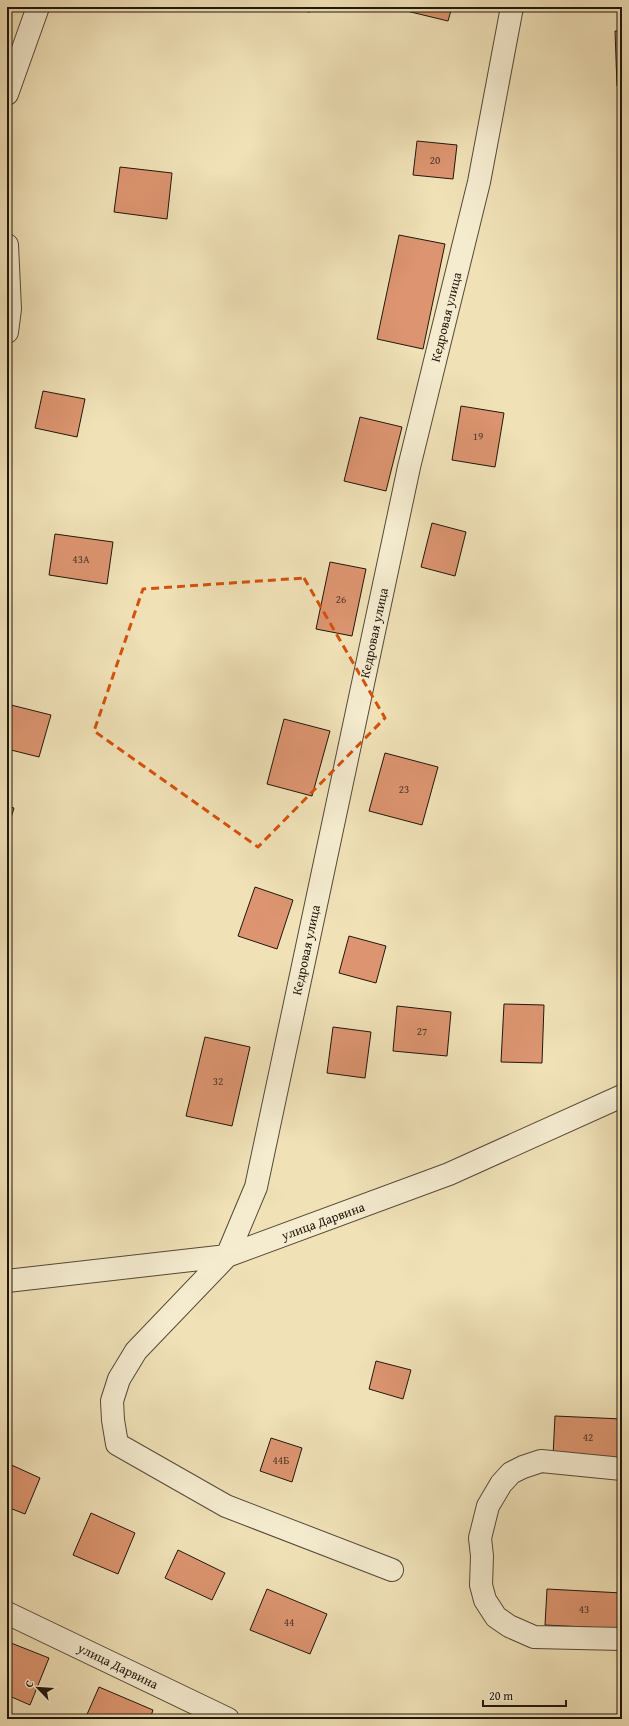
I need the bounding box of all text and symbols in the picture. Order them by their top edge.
house number: 20 [430,152,440,168]
street label: Кедровая улица [426,269,467,364]
house number: 19 [473,428,483,444]
house number: 43А [72,551,90,567]
street label: Кедровая улица [355,585,393,680]
house number: 26 [336,591,346,607]
house number: 23 [399,781,409,797]
street label: Кедровая улица [287,902,325,997]
house number: 27 [417,1023,427,1039]
house number: 32 [213,1073,223,1089]
street label: улица Дарвина [278,1197,368,1245]
house number: 42 [583,1429,593,1445]
house number: 44Б [273,1452,289,1468]
house number: 43 [579,1601,589,1617]
house number: 44 [284,1614,294,1630]
street label: улица Дарвина [74,1638,162,1694]
north arrow [18,1668,58,1708]
text: С [20,1678,38,1690]
scale bar [483,1682,566,1708]
text: 20 m [489,1687,513,1704]

